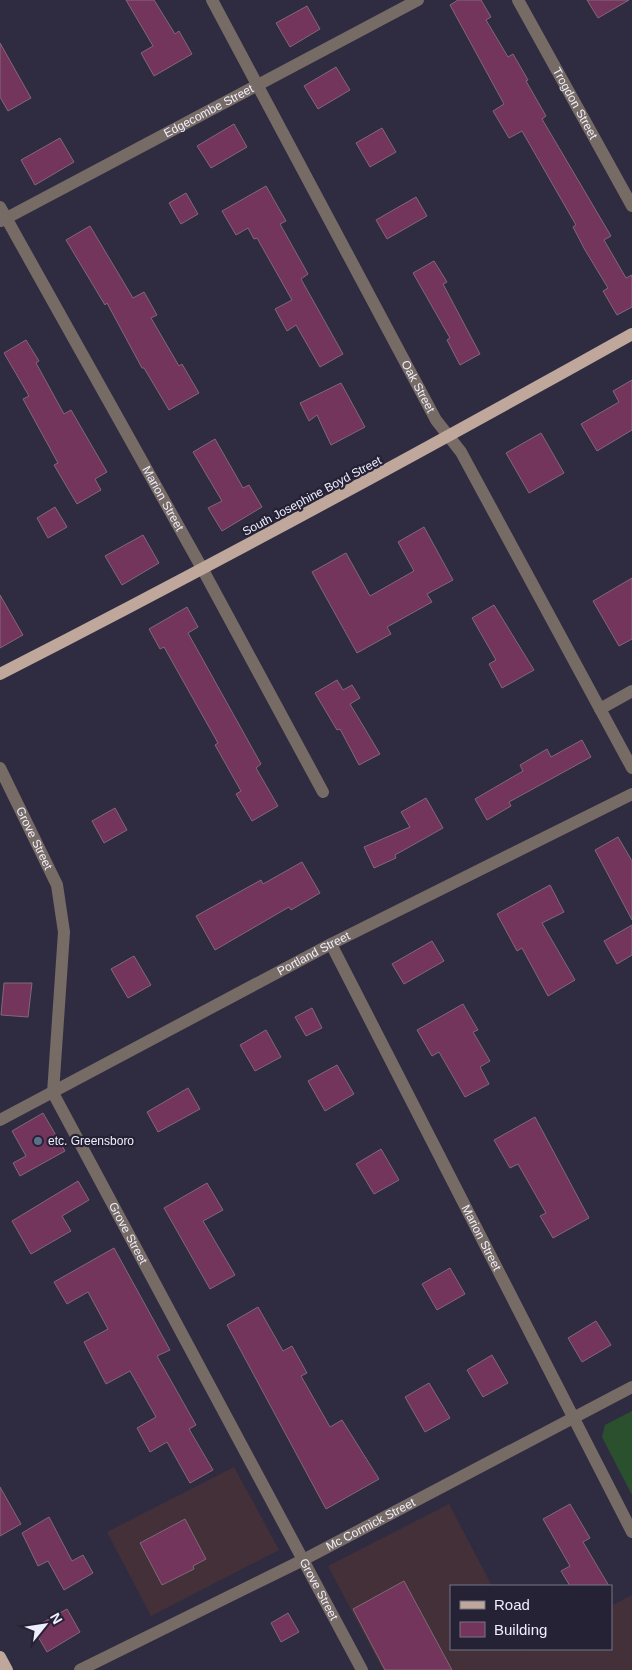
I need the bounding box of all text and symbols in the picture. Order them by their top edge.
street label: Trogdon Street [550,65,601,142]
street label: Edgecombe Street [161,81,256,140]
street label: Oak Street [398,358,438,416]
street label: South Josephine Boyd Street [240,453,384,539]
street label: Marion Street [139,464,187,534]
street label: Grove Street [13,804,56,872]
street label: Portland Street [275,928,353,978]
place label: etc. Greensboro [48,1134,134,1148]
marker: etc. Greensboro [32,1135,44,1147]
street label: Grove Street [106,1200,151,1267]
street label: Marion Street [459,1202,504,1274]
street label: Mc Cormick Street [324,1495,418,1554]
street label: Grove Street [297,1556,341,1623]
legend [450,1585,612,1650]
text: Road [494,1596,530,1613]
north arrow [20,1600,70,1650]
text: N [47,1610,66,1627]
text: Building [494,1621,547,1638]

